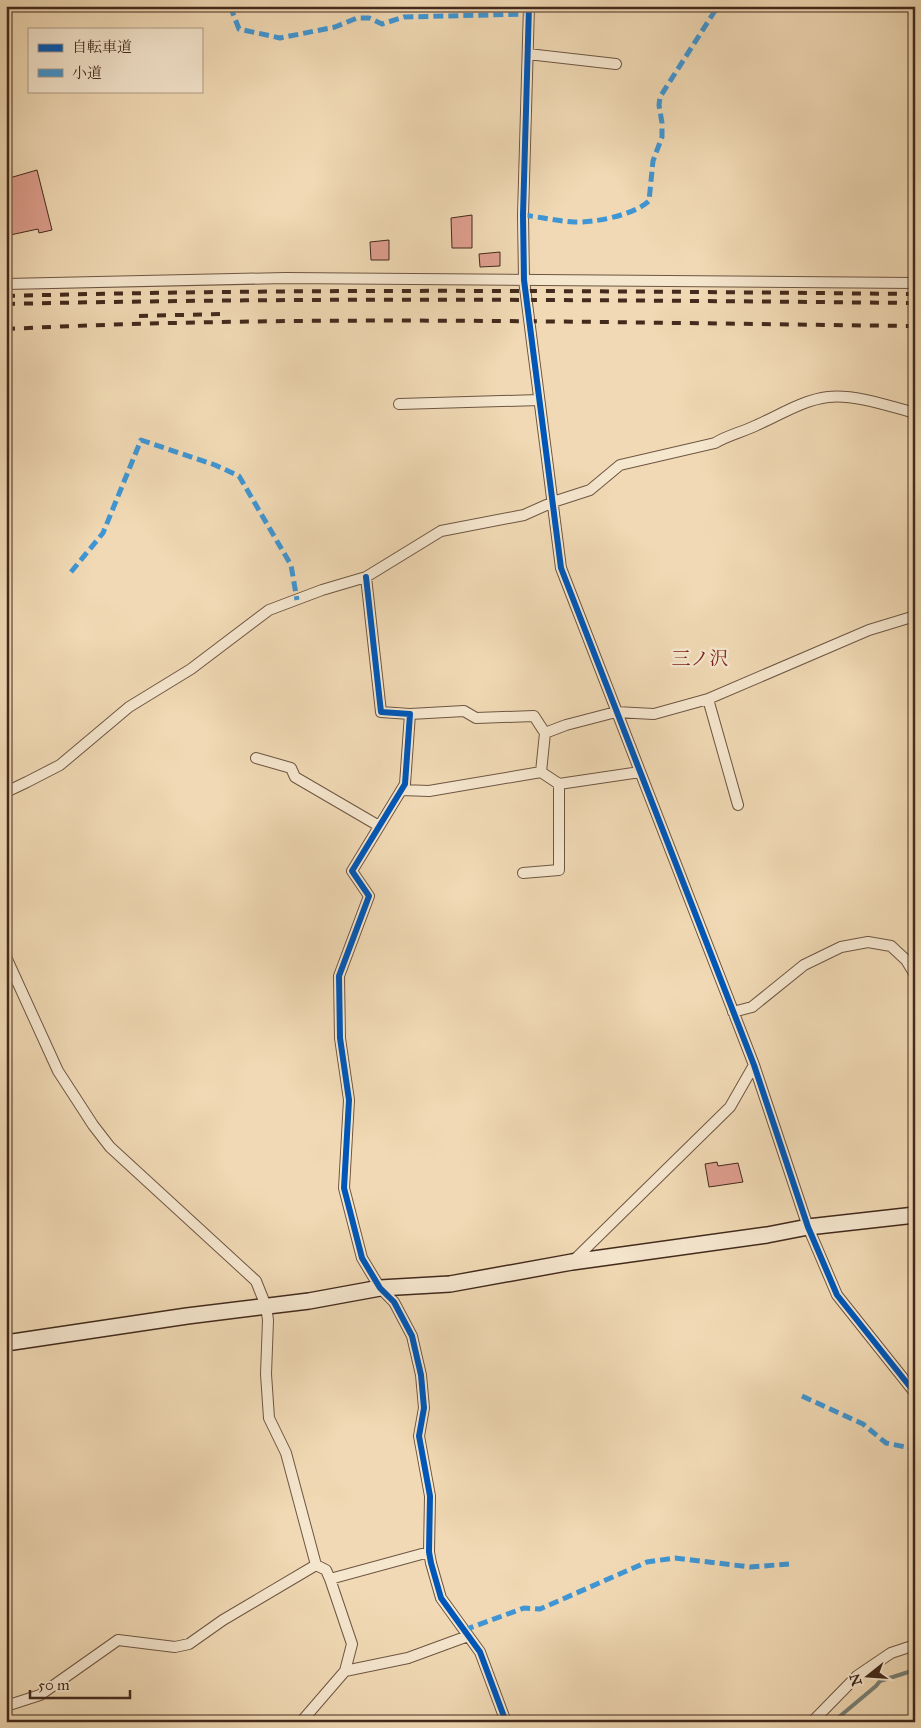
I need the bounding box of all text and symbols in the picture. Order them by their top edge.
legend [28,28,202,92]
text: 自転車道 [72,38,132,56]
text: 小道 [72,64,102,82]
district label: 三ノ沢 [671,647,729,670]
north arrow [844,1650,894,1700]
scale bar [30,1668,130,1700]
text: N [846,1671,866,1688]
text: 50 m [38,1676,70,1694]

